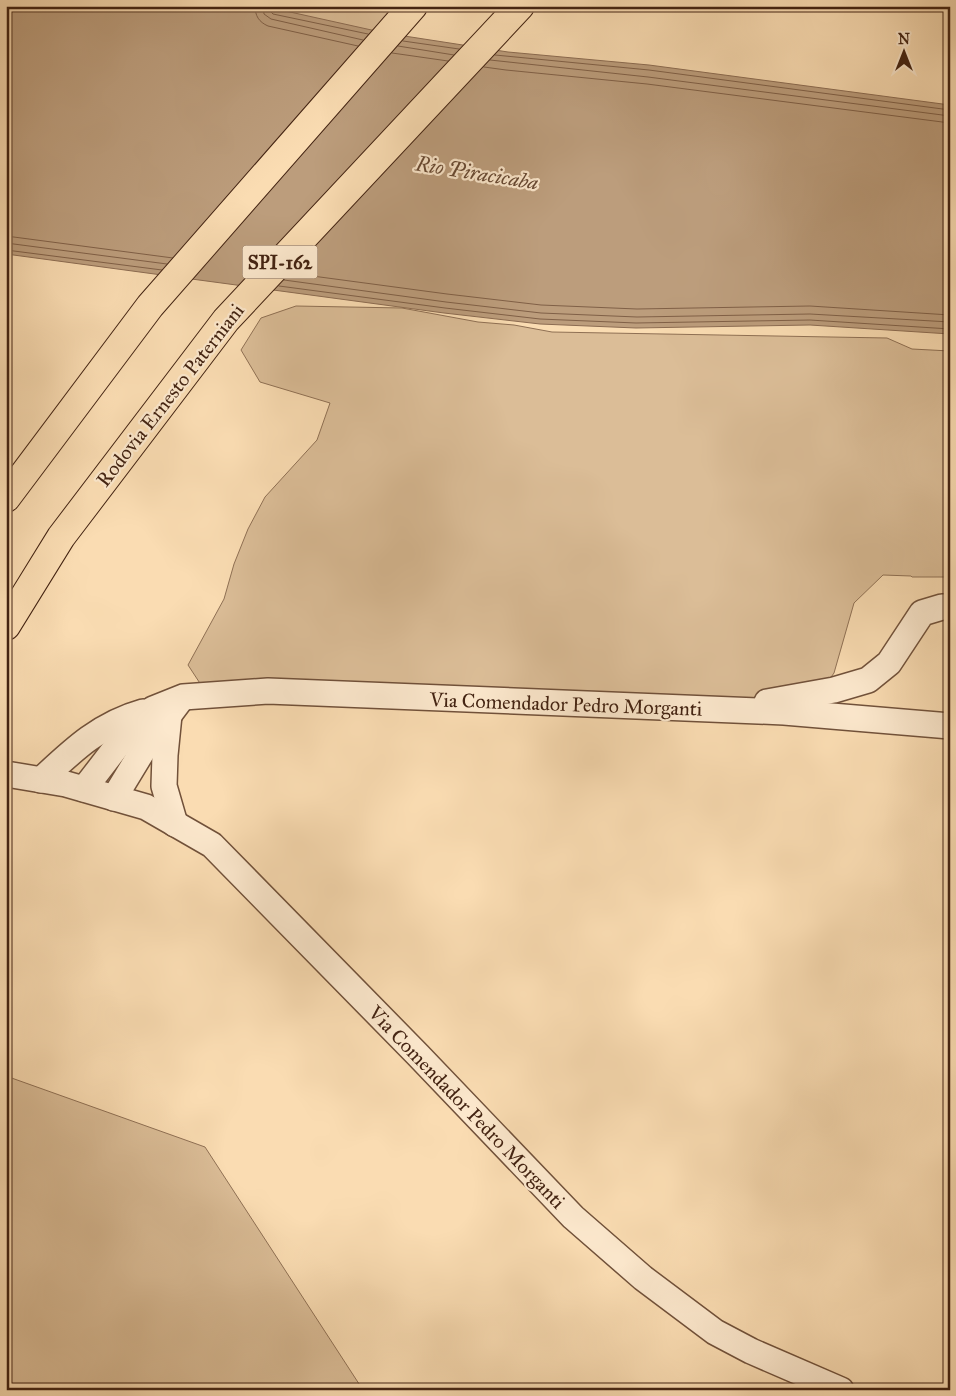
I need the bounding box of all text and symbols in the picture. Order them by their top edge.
north arrow [878,28,928,78]
text: N [898,31,910,48]
water label: Rio Piracicaba [413,150,540,196]
road number: SPI-162 [242,246,318,278]
street label: Rodovia Ernesto Paterniani [91,298,249,491]
street label: Via Comendador Pedro Morganti [428,687,703,722]
street label: Via Comendador Pedro Morganti [362,1000,571,1214]

